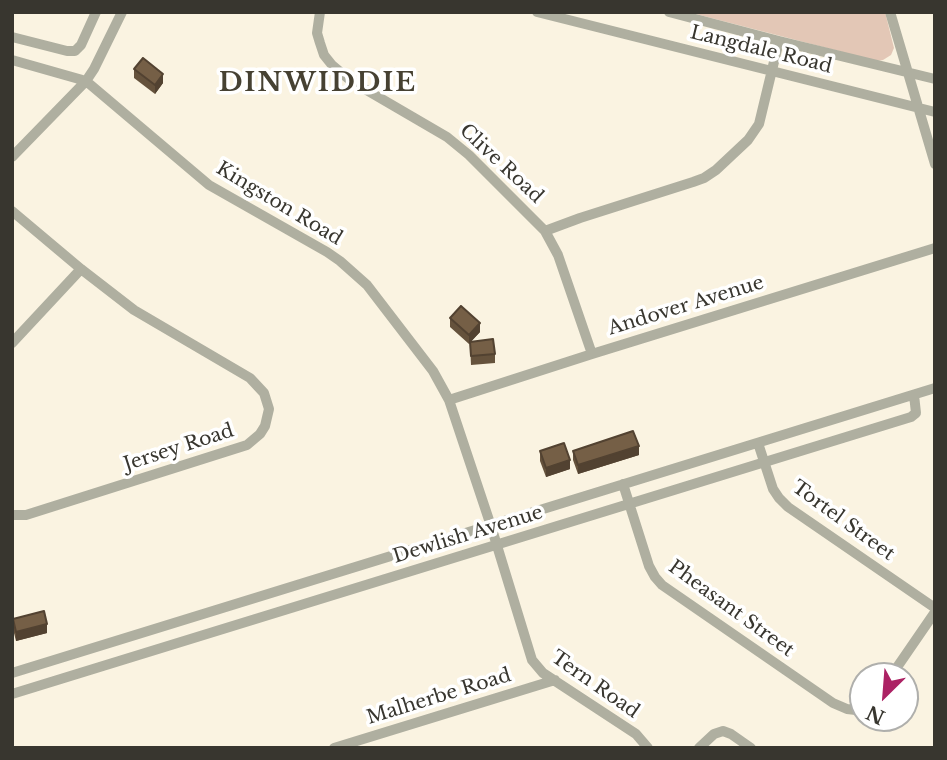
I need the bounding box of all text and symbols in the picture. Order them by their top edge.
street label: Langdale Road [688,21,834,79]
district label: DINWIDDIE [220,68,416,100]
street label: Clive Road [455,120,547,208]
street label: Kingston Road [212,157,346,251]
street label: Andover Avenue [605,271,767,341]
street label: Jersey Road [121,419,237,477]
street label: Tortel Street [787,476,899,566]
street label: Dewlish Avenue [390,501,546,569]
street label: Pheasant Street [664,556,798,662]
street label: Tern Road [547,646,643,724]
north arrow [849,662,919,732]
street label: Malherbe Road [364,664,514,730]
text: N [863,700,889,729]

